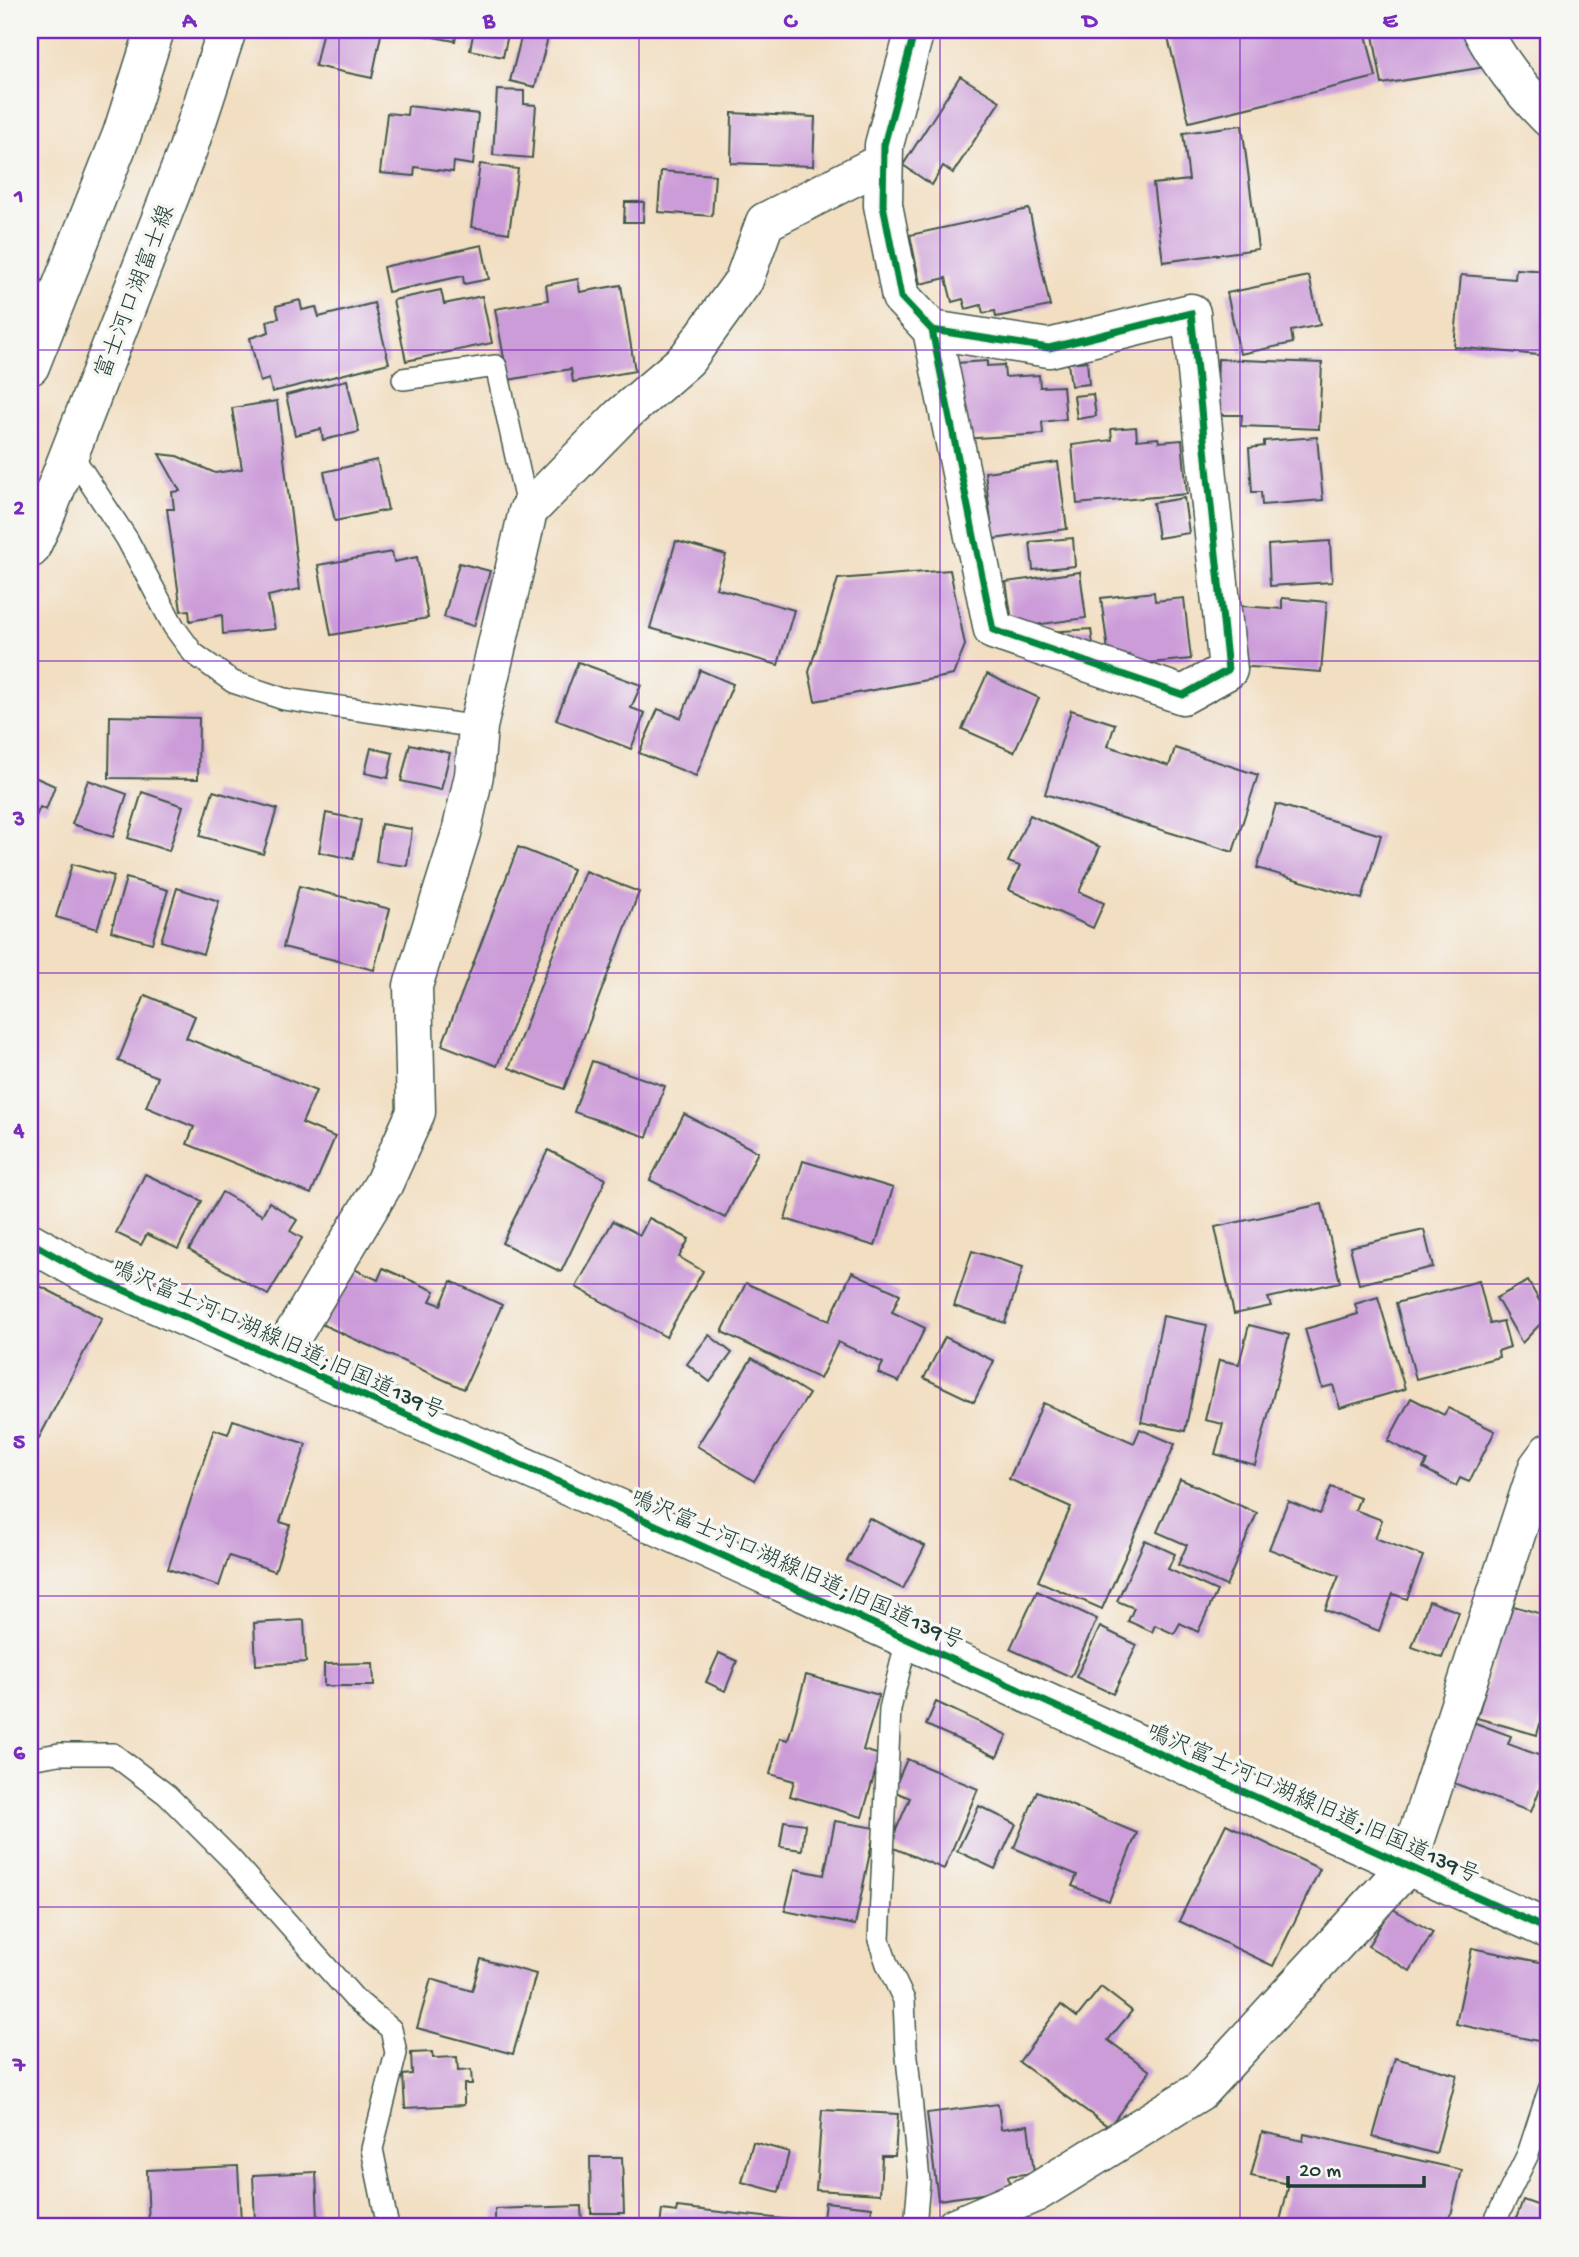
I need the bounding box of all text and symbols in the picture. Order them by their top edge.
text: A [181,9,197,36]
text: B [482,9,496,36]
text: C [784,9,799,36]
text: D [1081,9,1099,36]
text: E [1383,9,1399,36]
text: 1 [13,184,24,211]
street label: 富士河口湖富士線 [90,201,182,383]
text: 2 [13,496,25,523]
text: 3 [12,807,25,834]
text: 4 [13,1118,25,1145]
street label: 鳴沢富士河口湖線旧道;旧国道139号 [107,1254,449,1427]
text: 5 [13,1430,25,1457]
street label: 鳴沢富士河口湖線旧道;旧国道139号 [626,1484,968,1657]
street label: 鳴沢富士河口湖線旧道;旧国道139号 [1142,1718,1484,1891]
text: 6 [13,1741,26,1768]
text: 7 [12,2053,26,2080]
scale bar [1288,2145,1425,2189]
text: 20 m [1299,2160,1341,2185]

